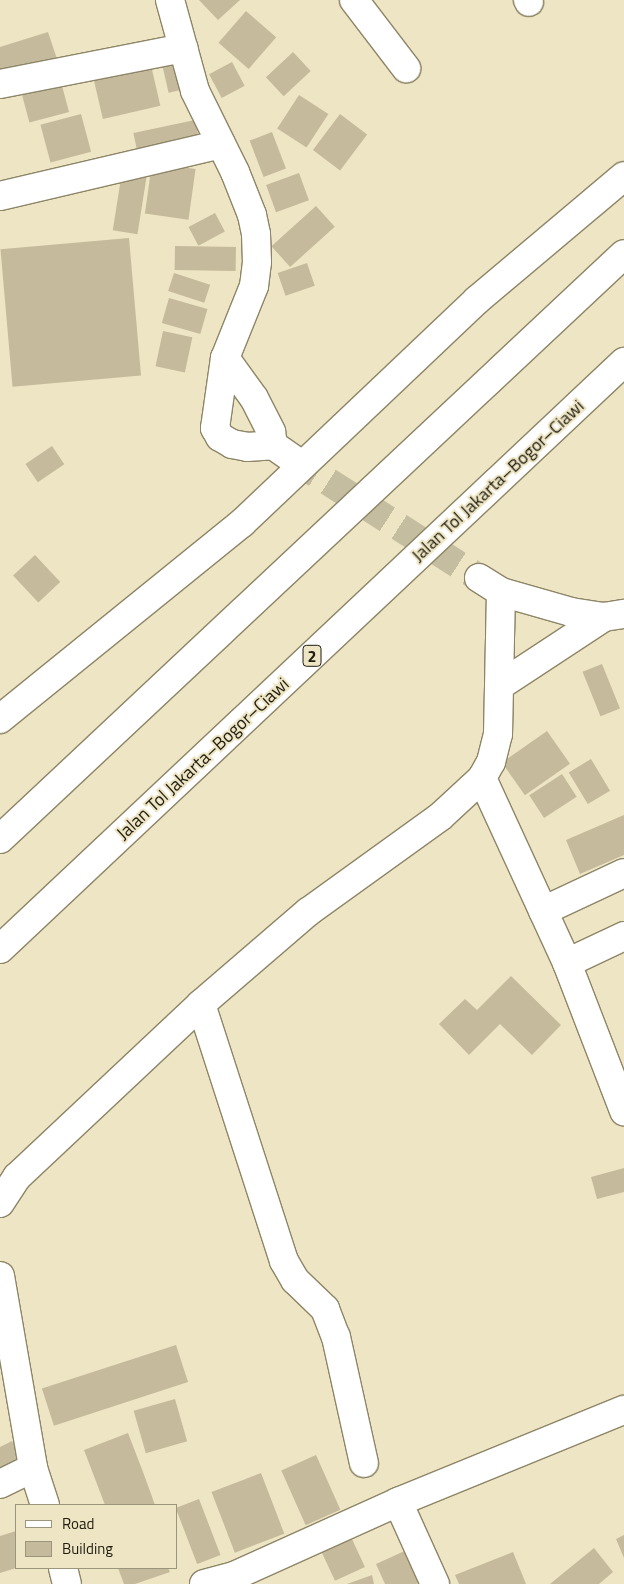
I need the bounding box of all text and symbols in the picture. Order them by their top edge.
street label: Jalan Tol Jakarta–Bogor–Ciawi [407,395,589,567]
road number: 2 [302,642,322,669]
street label: Jalan Tol Jakarta–Bogor–Ciawi [112,673,294,845]
legend [15,1504,178,1569]
text: Road [62,1512,94,1535]
text: Building [62,1537,113,1560]

